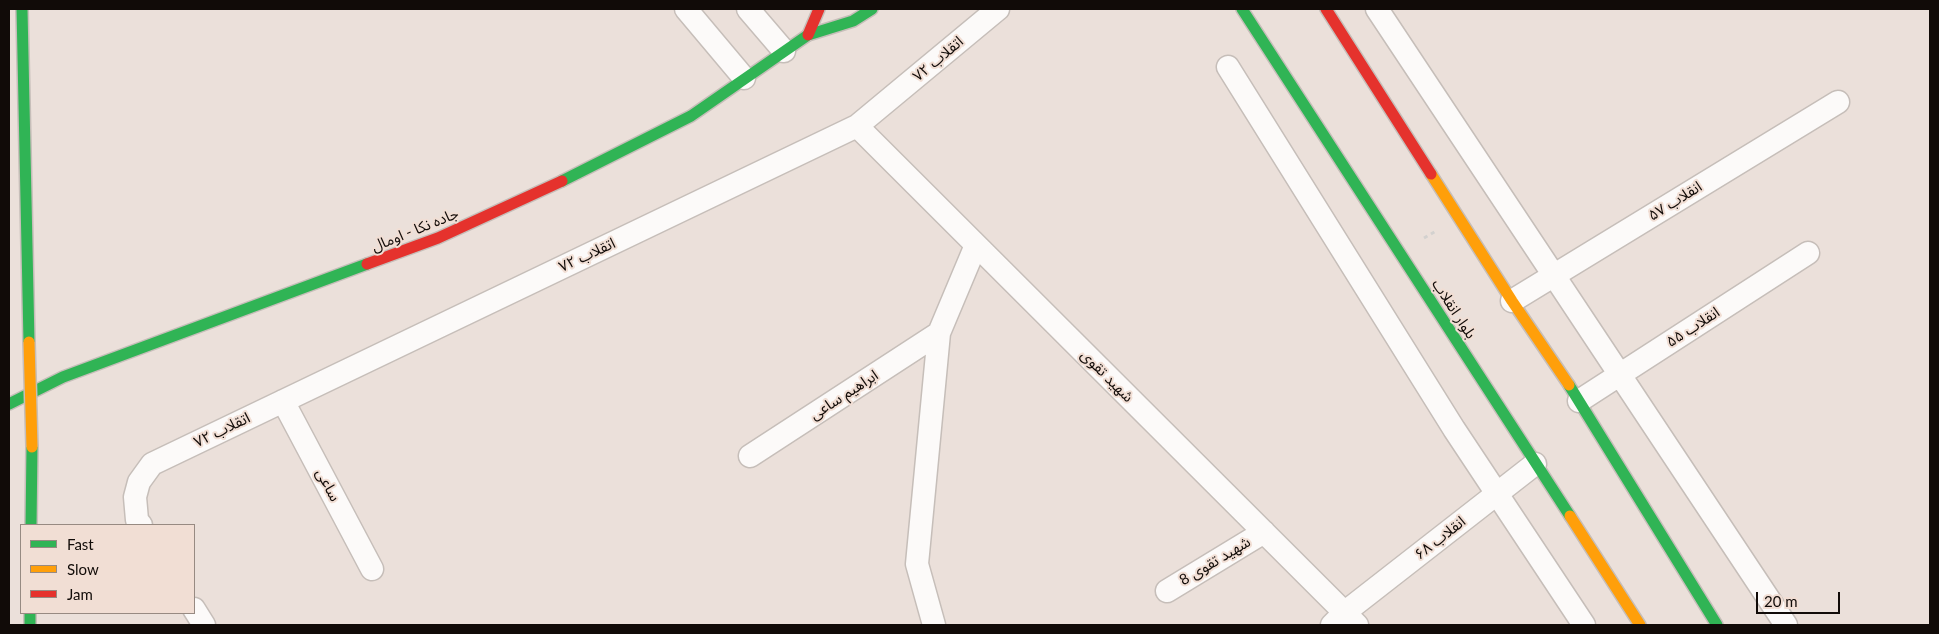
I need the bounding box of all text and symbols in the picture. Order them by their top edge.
street label: اتقلاب ۷۲ [909,33,967,85]
street label: انقلاب ۵۷ [1645,177,1705,225]
street label: جاده نکا - اومال [369,204,461,256]
street label: اتقلاب ۷۲ [556,234,618,276]
street label: بلوار انقلاب [1428,276,1480,342]
street label: انقلاب ۵۵ [1663,303,1723,351]
street label: شهید تقوی [1077,346,1137,406]
street label: ابراهیم ساعی [806,366,882,424]
street label: اتقلاب ۷۲ [191,409,253,451]
street label: ساعی [312,465,344,505]
street label: انقلاب ۶۸ [1411,512,1469,564]
legend [20,524,195,614]
street label: شهید تقوی 8 [1176,533,1254,589]
text: Fast [67,535,94,553]
text: Slow [67,560,99,578]
scale bar [1759,582,1843,614]
text: Jam [67,585,93,603]
text: 20 m [1764,592,1798,610]

